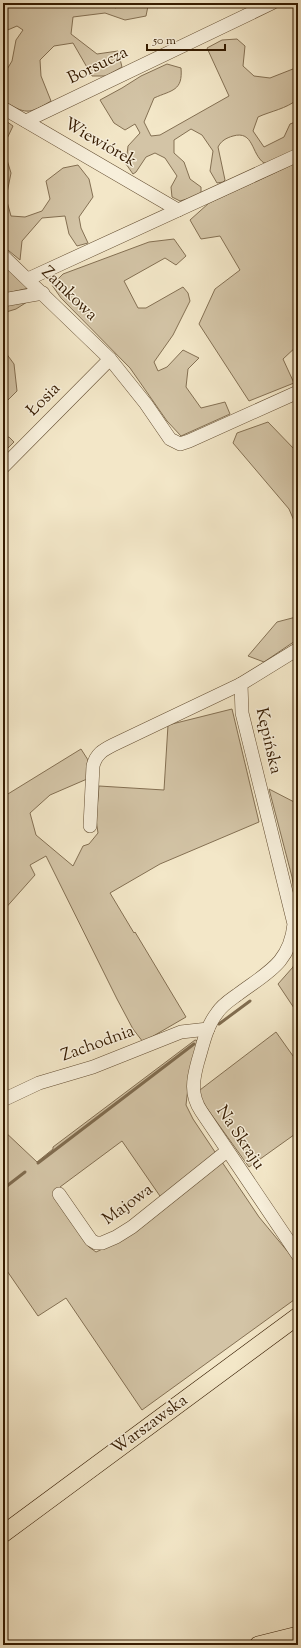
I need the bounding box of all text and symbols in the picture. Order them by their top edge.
scale bar [147,26,225,52]
text: 50 m [152,32,176,50]
street label: Borsucza [64,41,133,91]
street label: Wiewiórek [59,112,141,174]
street label: Zamkowa [36,261,103,327]
street label: Łosia [22,378,66,422]
street label: Kępińska [249,705,287,777]
street label: Zachodnia [58,1020,138,1068]
street label: Na Skraju [210,1101,270,1175]
street label: Majowa [98,1178,158,1232]
street label: Warszawska [107,1389,193,1461]

